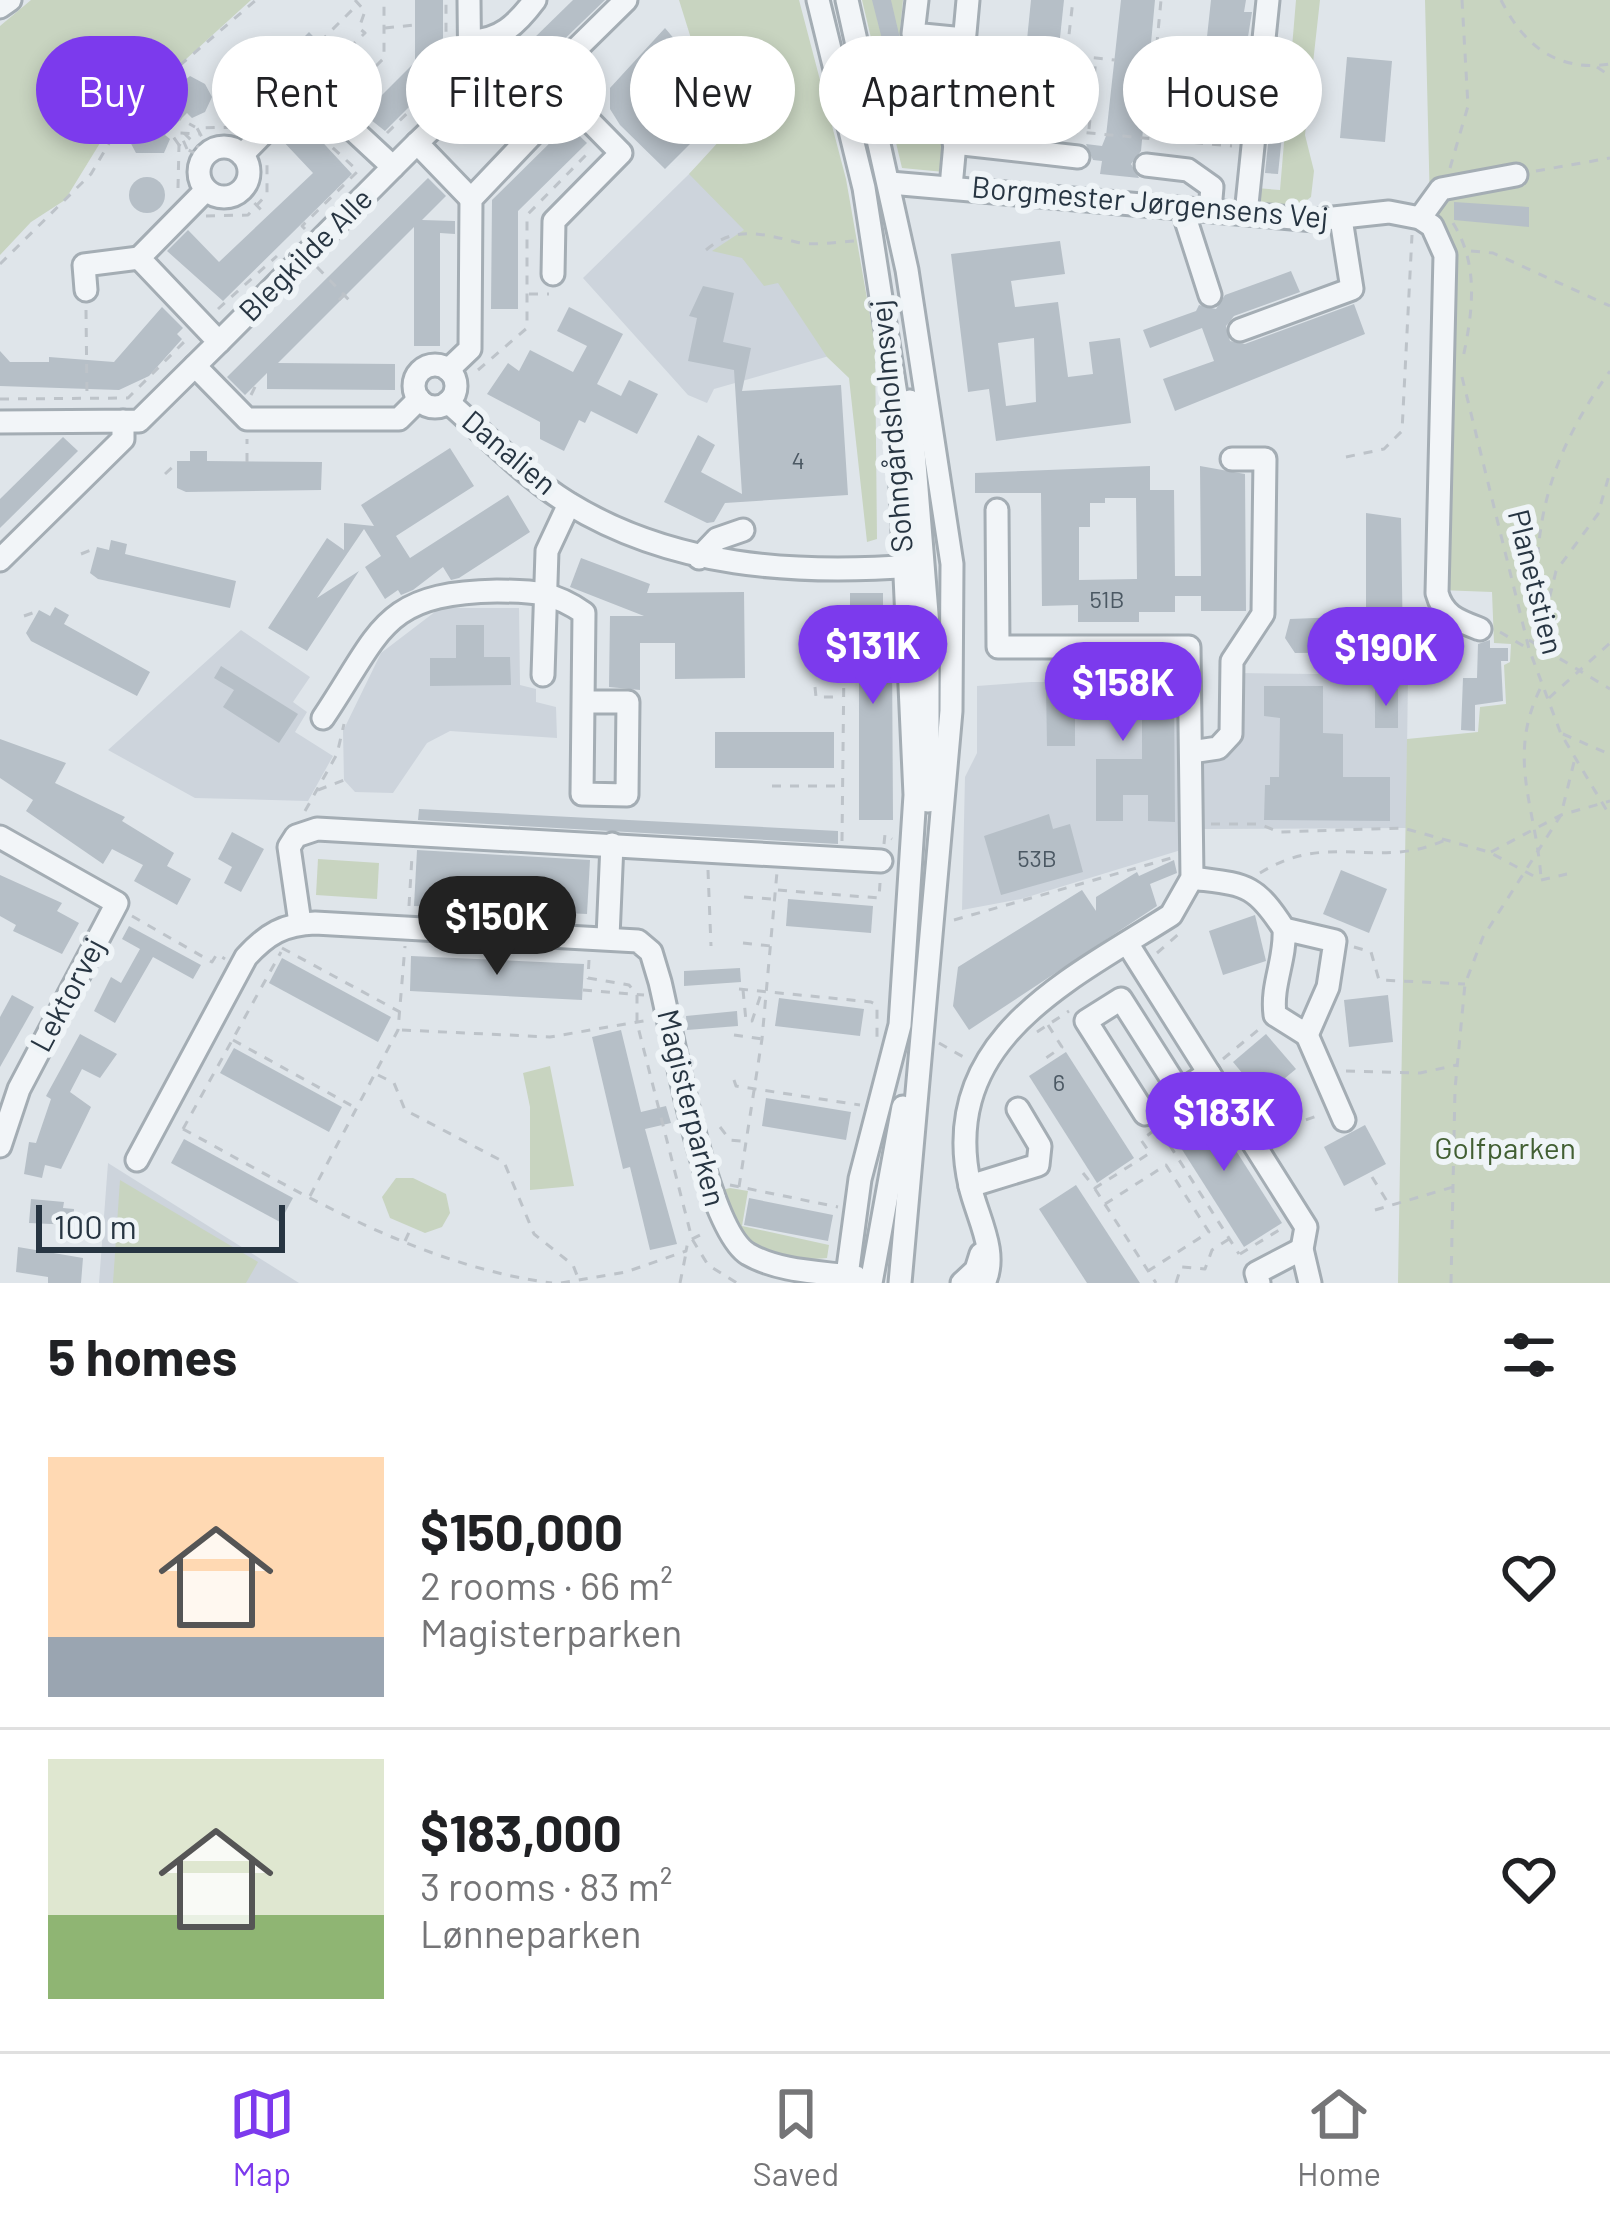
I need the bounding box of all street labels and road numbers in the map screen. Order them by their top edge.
street label: Borgmester Jørgensens Vej [970,167,1330,235]
street label: Blegkilde Alle [230,179,379,328]
street label: Sohngårdsholmsvej [861,298,919,554]
street label: Danalien [456,402,565,501]
street label: Planetstien [1502,505,1572,658]
street label: Lektorvej [21,931,111,1057]
street label: Magisterparken [651,1005,735,1210]

